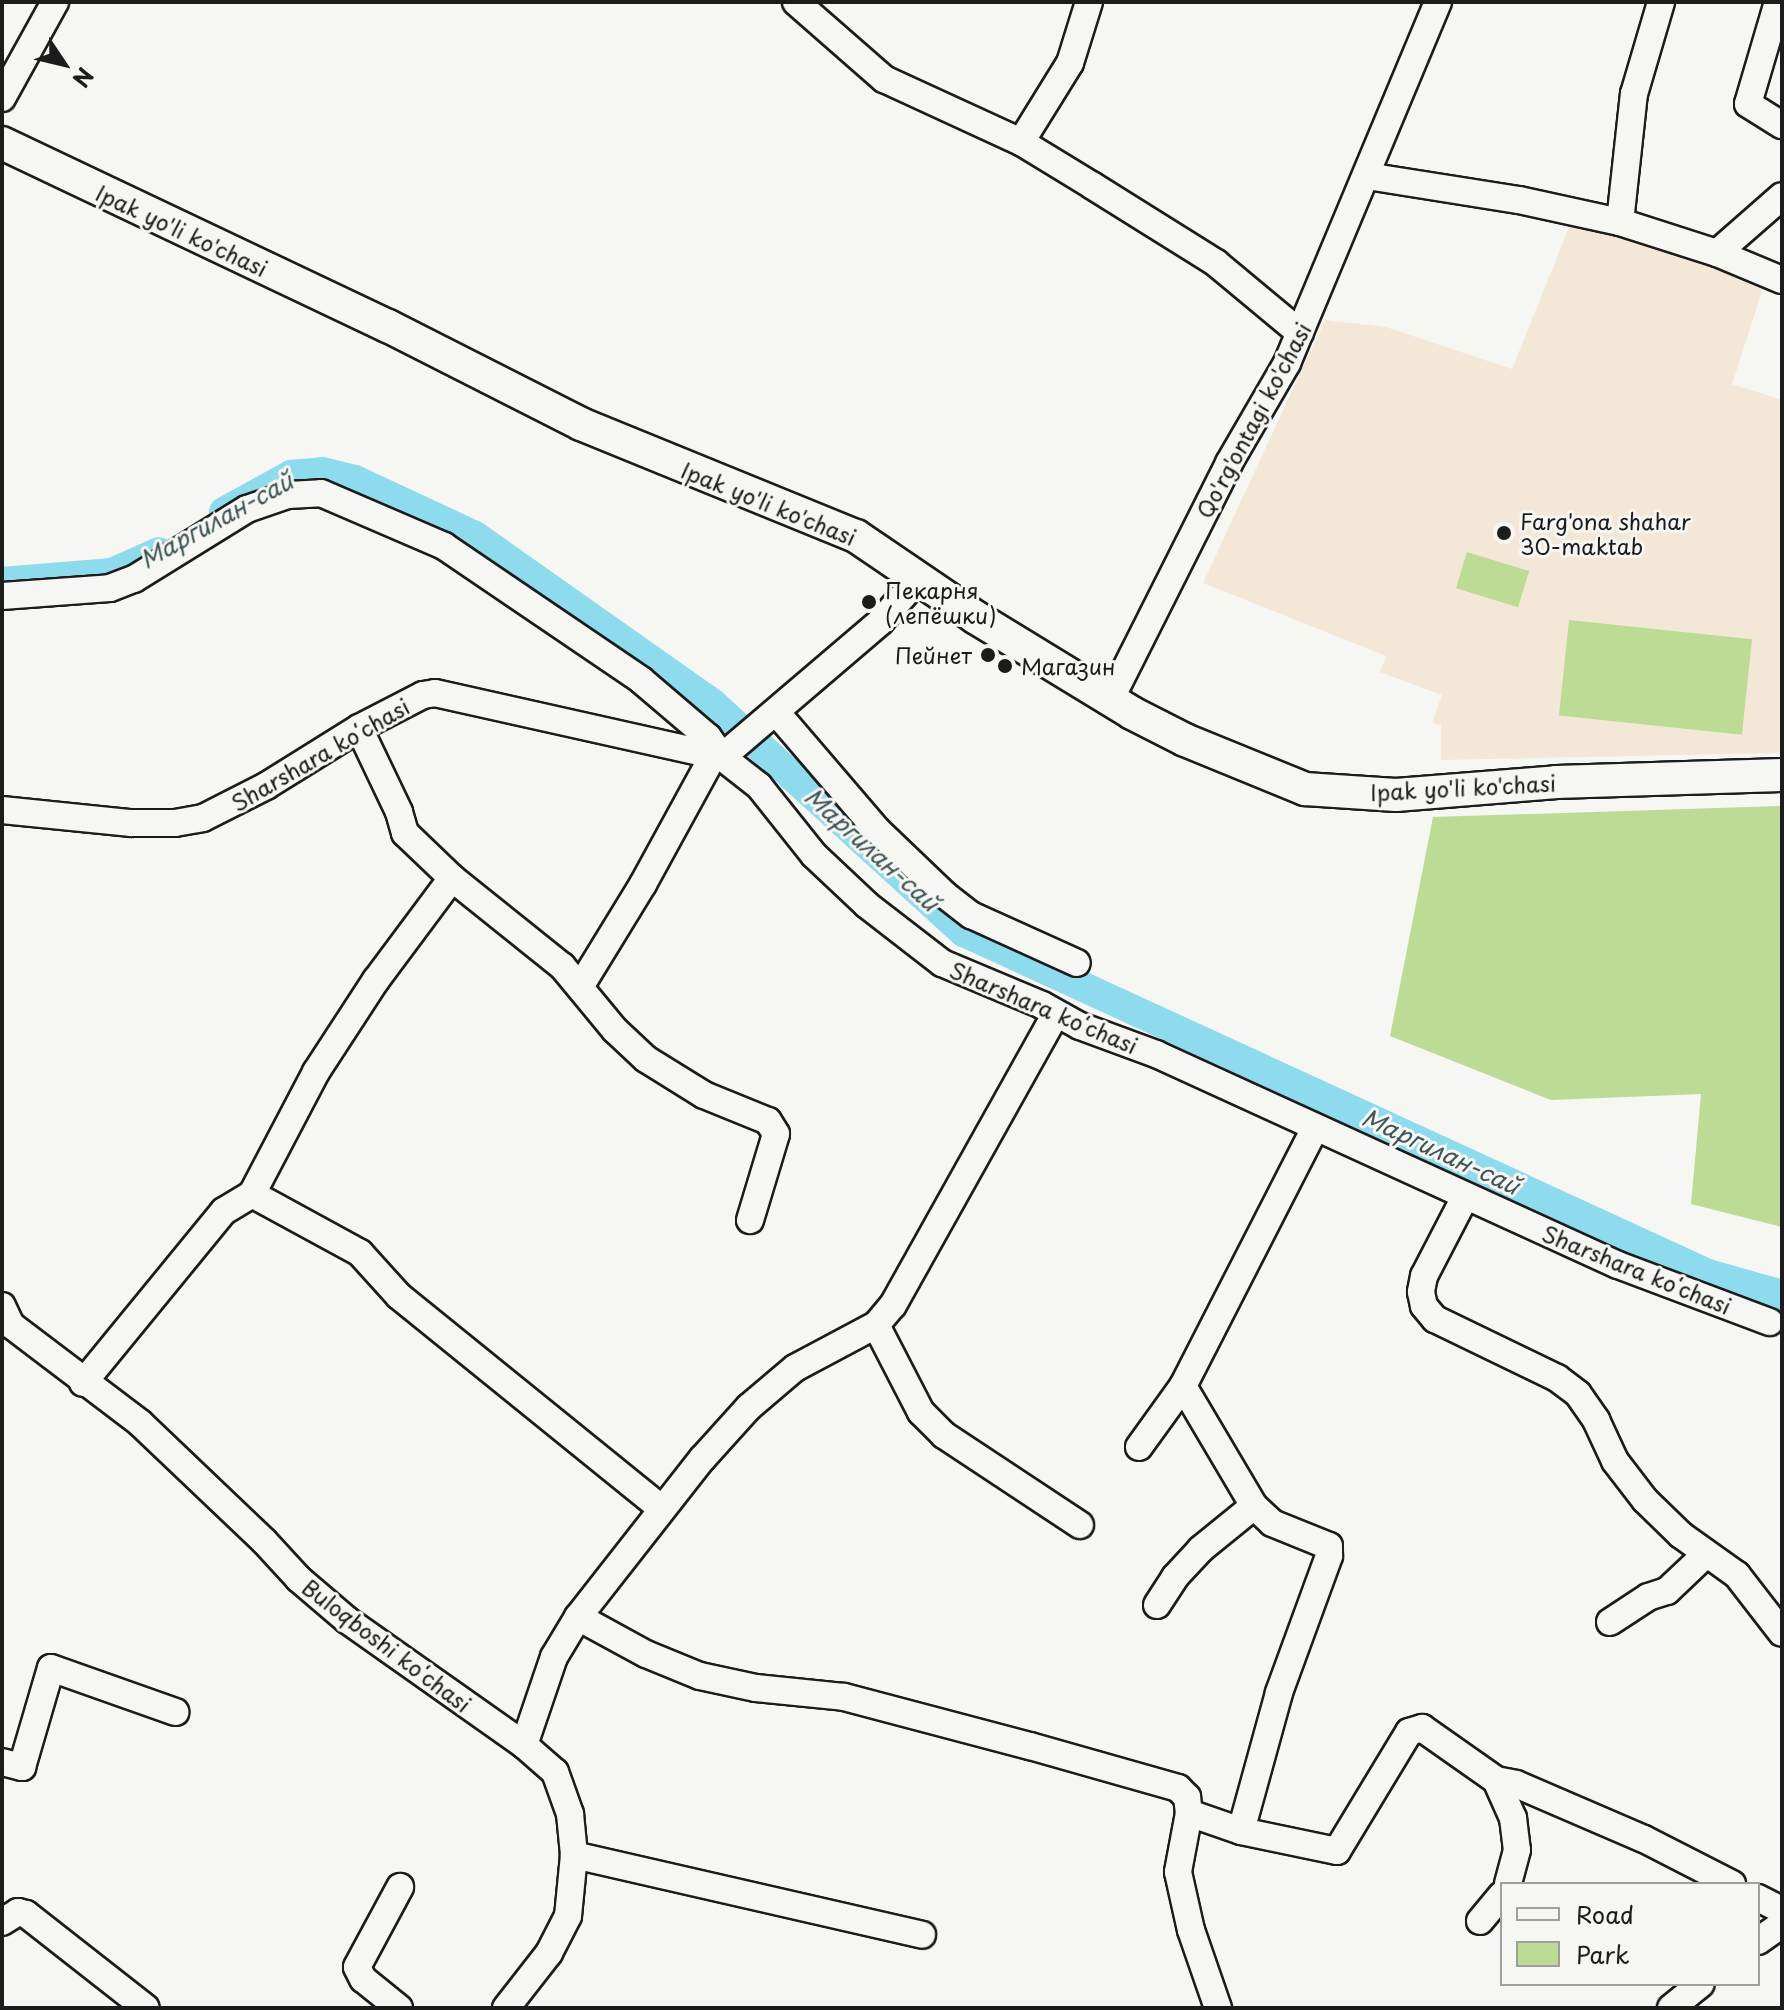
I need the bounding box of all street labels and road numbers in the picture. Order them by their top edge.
street label: Ipak yo'li ko'chasi [92,179,272,281]
street label: Qo'rg'ontagi ko'chasi [1190,317,1316,523]
street label: Ipak yo'li ko'chasi [678,456,860,550]
street label: Sharshara koʻchasi [226,692,414,816]
street label: Ipak yo'li ko'chasi [1369,769,1557,805]
street label: Sharshara koʻchasi [946,955,1142,1059]
street label: Sharshara koʻchasi [1538,1219,1736,1319]
street label: Buloqboshi koʻchasi [298,1573,476,1717]

